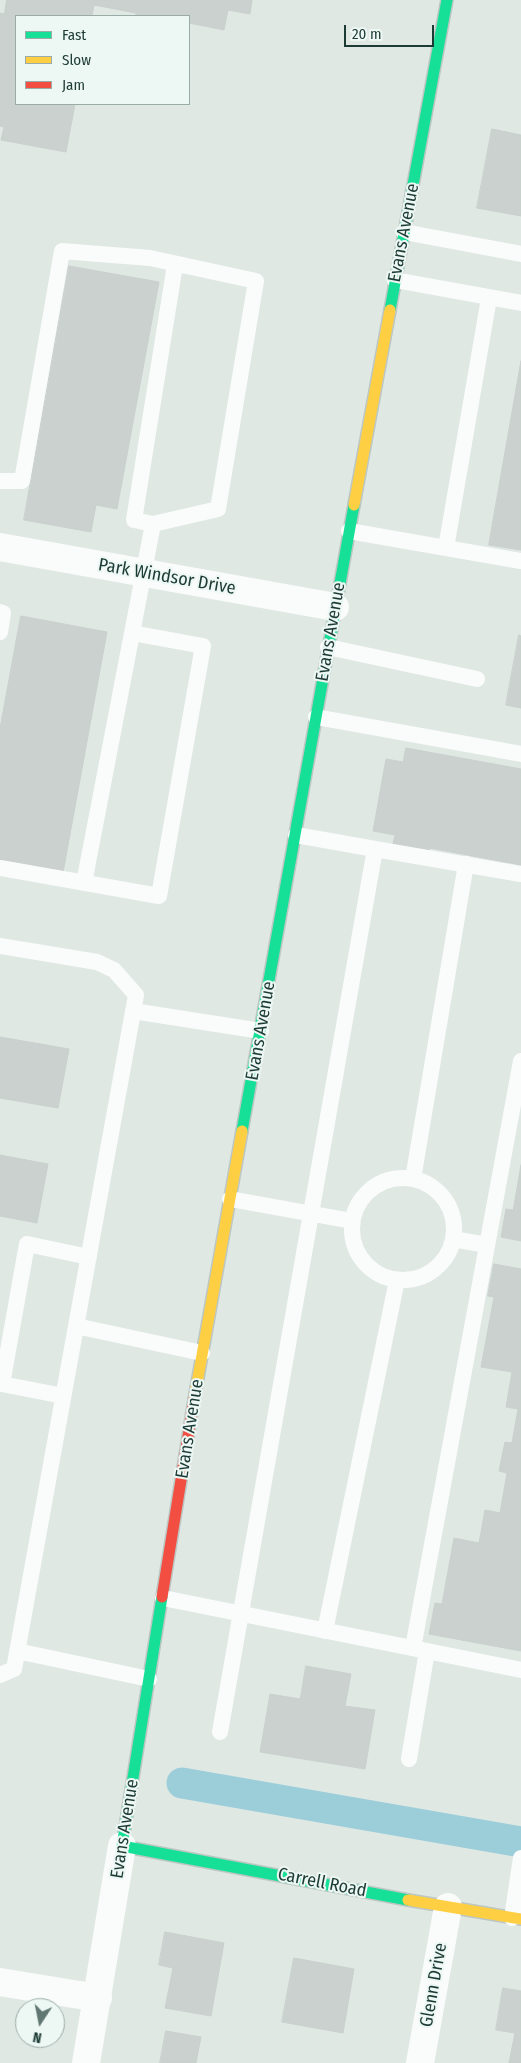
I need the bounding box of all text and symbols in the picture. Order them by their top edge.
legend [15,15,190,105]
scale bar [346,15,436,47]
text: 20 m [352,25,382,43]
text: Fast [62,26,86,44]
text: Slow [62,51,91,69]
text: Jam [62,76,85,94]
street label: Evans Avenue [384,182,424,284]
street label: Park Windsor Drive [97,554,237,600]
street label: Evans Avenue [312,581,350,683]
street label: Evans Avenue [242,980,280,1082]
street label: Evans Avenue [171,1378,209,1480]
street label: Evans Avenue [106,1778,144,1880]
street label: Carrell Road [276,1864,368,1902]
street label: Glenn Drive [416,1941,452,2029]
north arrow [15,1998,65,2048]
text: N [32,2028,43,2046]

